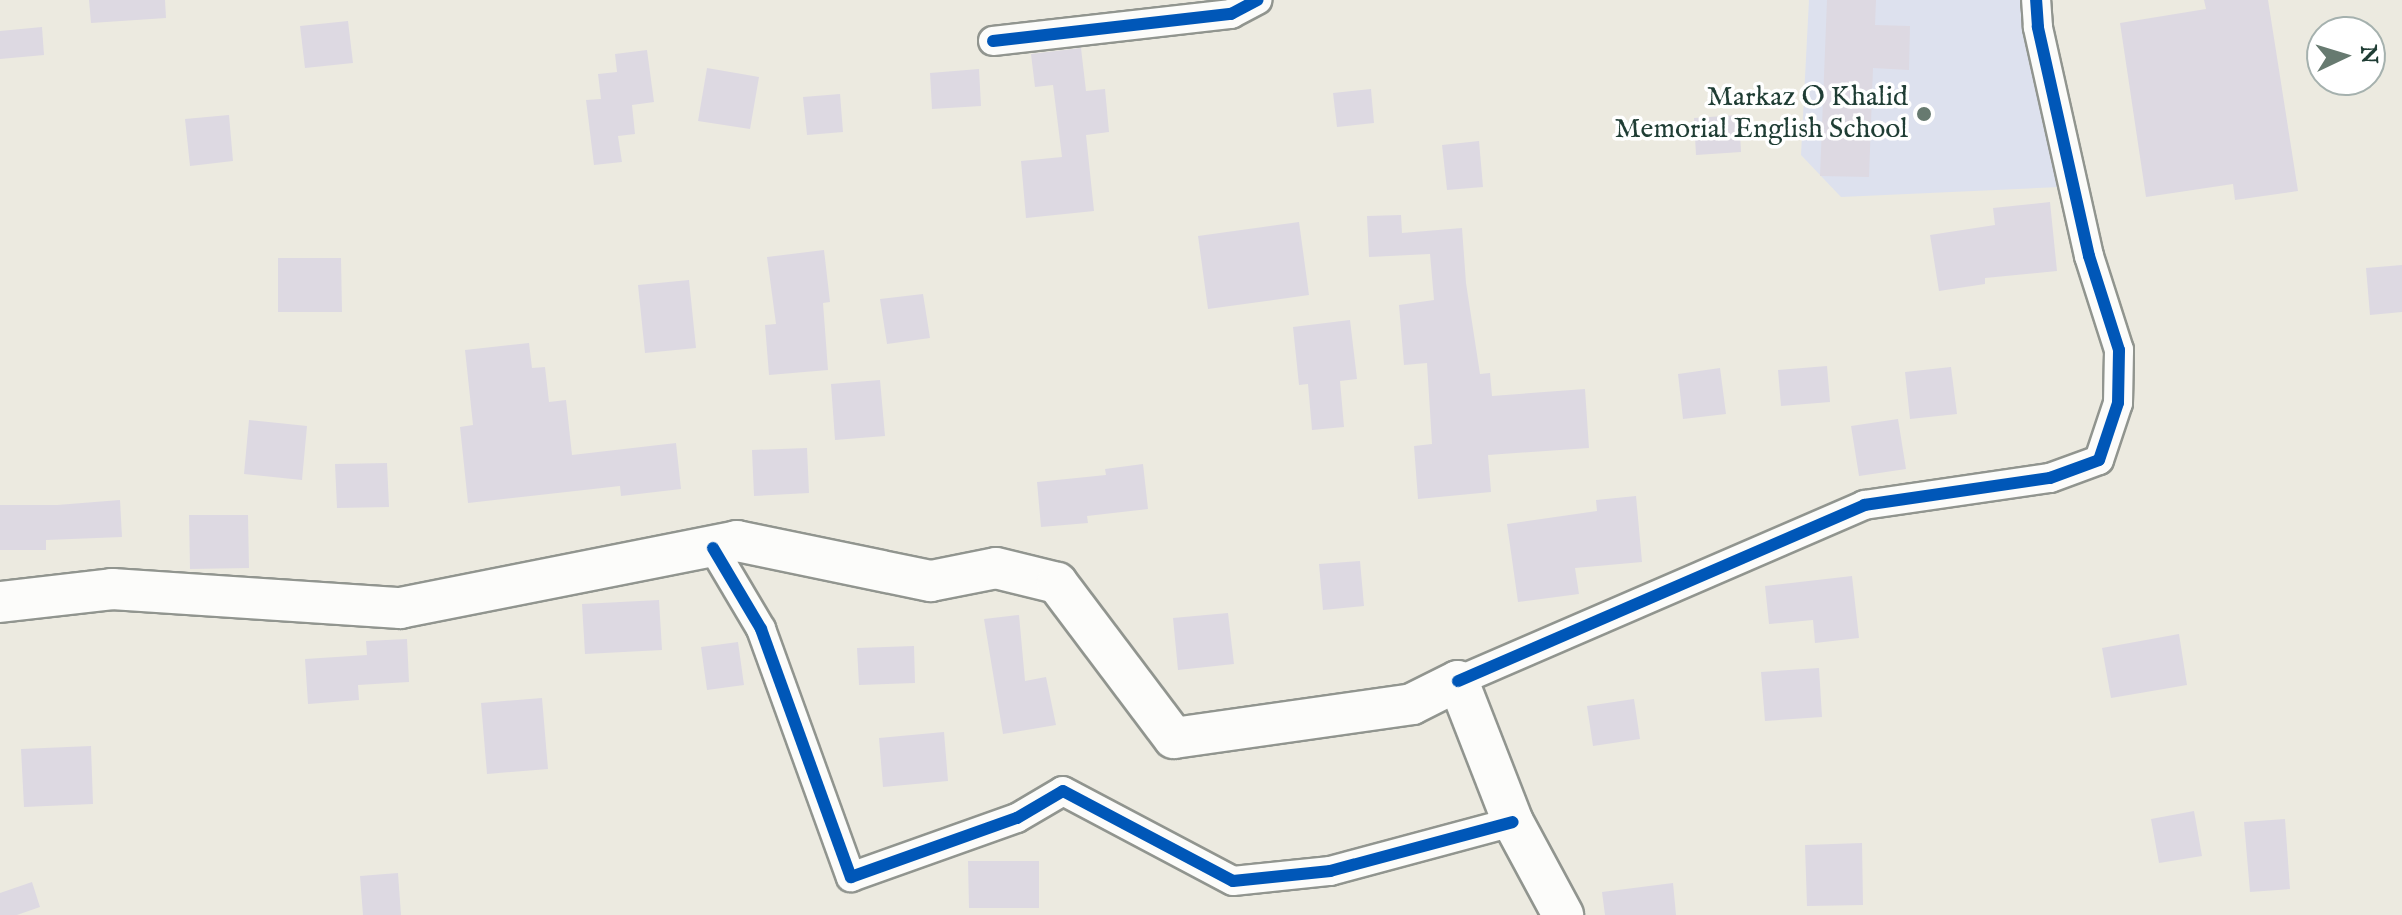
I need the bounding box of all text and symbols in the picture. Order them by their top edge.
north arrow [2306,16,2386,96]
text: N [2353,44,2383,65]
place label: Markaz O Khalid Memorial English School [1614,81,1908,147]
marker: Markaz O Khalid Memorial English School [1915,105,1933,123]

